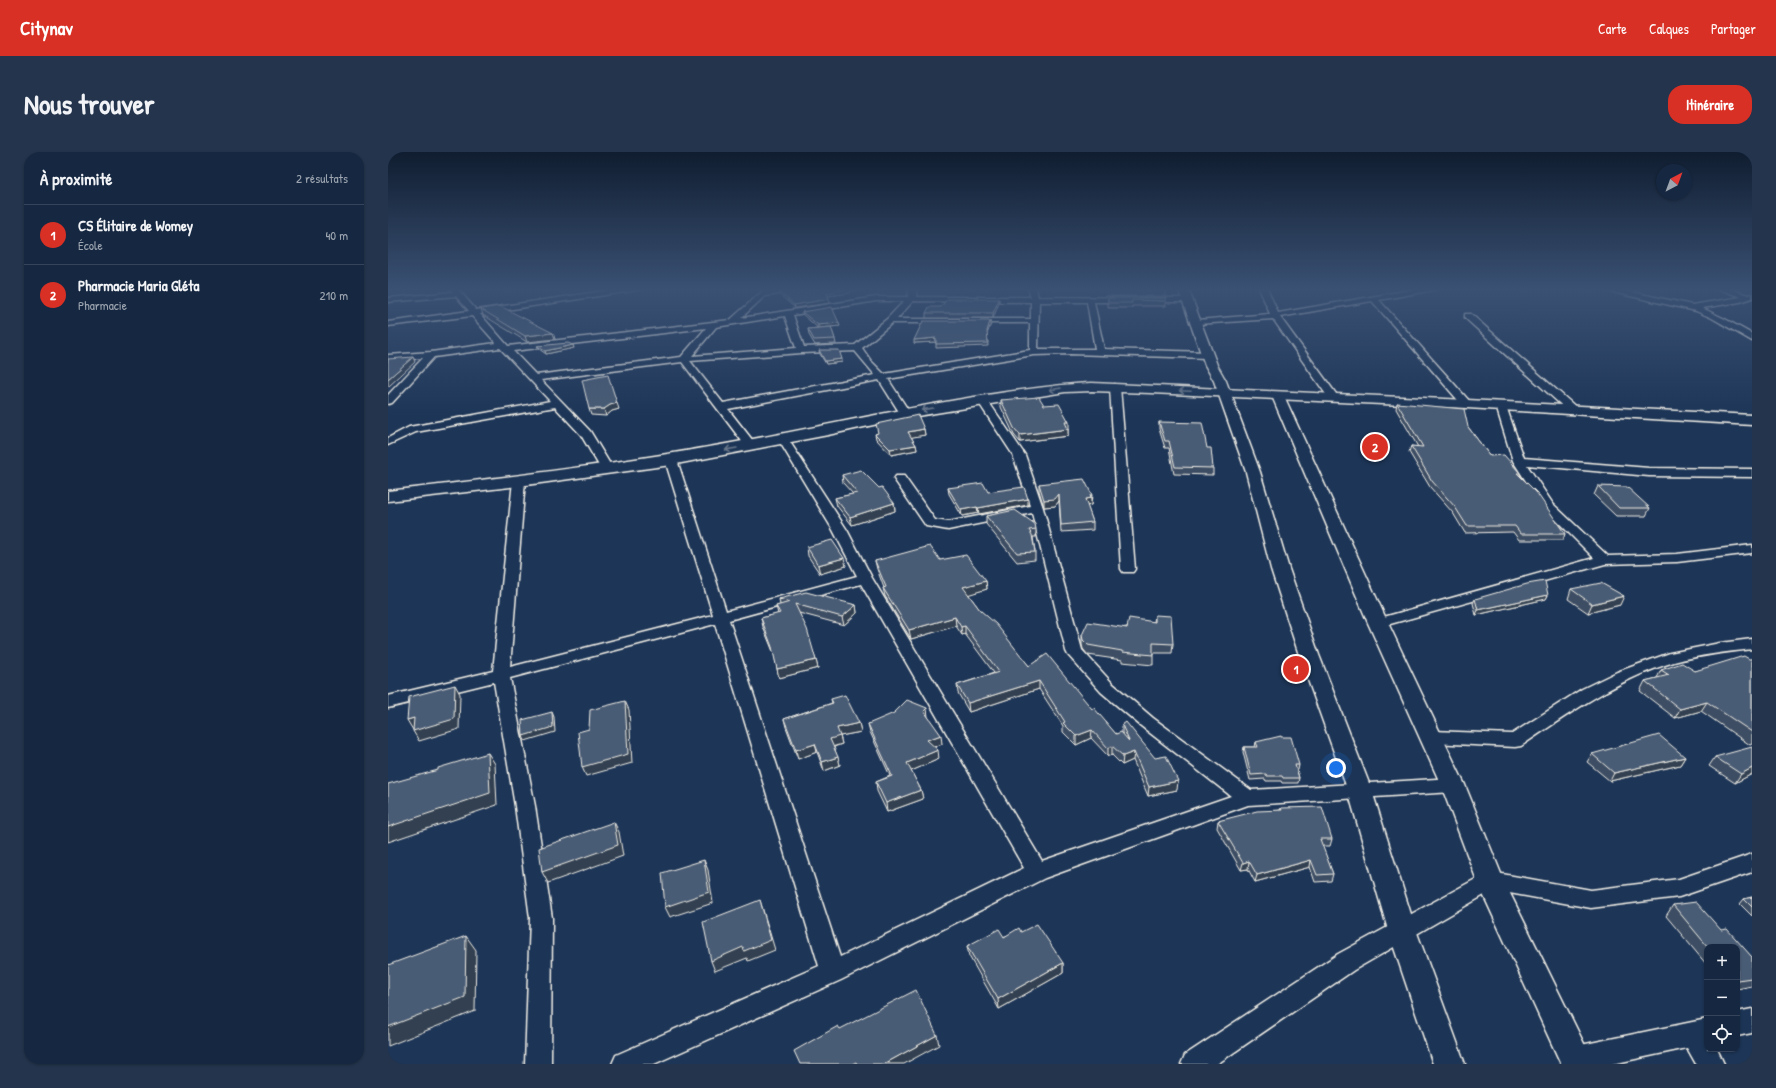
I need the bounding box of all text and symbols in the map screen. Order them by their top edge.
text: Citynav [20,15,73,41]
text: Carte [1598,19,1627,38]
text: Calques [1649,19,1689,38]
text: Partager [1711,19,1756,38]
text: Nous trouver [24,85,155,123]
button: Itinéraire [1668,85,1752,124]
north arrow [1656,164,1692,200]
text: À proximité [40,167,112,190]
text: 2 résultats [296,169,348,187]
text: CS Élitaire de Womey [78,215,193,236]
text: 1 [51,226,55,244]
text: 40 m [325,226,348,244]
text: École [78,236,103,254]
text: Pharmacie Maria Gléta [78,275,199,296]
text: 2 [50,286,56,304]
text: 210 m [320,286,348,304]
text: Pharmacie [78,296,127,314]
one-way arrow [1049,385,1062,393]
one-way arrow [1179,387,1192,394]
one-way arrow [921,406,934,414]
pin: 2 [1362,432,1388,462]
one-way arrow [725,445,738,453]
pin: 1 [1283,654,1309,684]
your location [1326,758,1346,778]
map controls [1704,944,1740,1052]
button: + [1704,944,1740,980]
button: − [1704,980,1740,1016]
button: locate [1704,1016,1740,1052]

